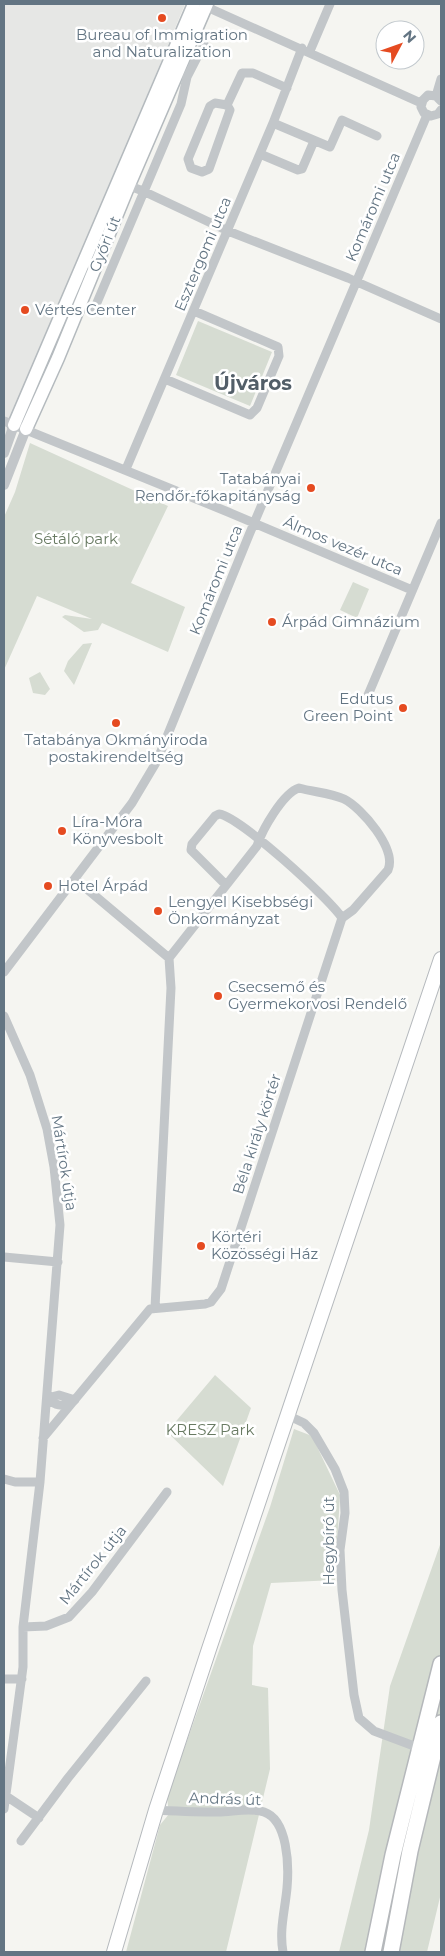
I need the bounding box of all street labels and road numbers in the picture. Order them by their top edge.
street label: Komáromi utca [341,149,404,264]
street label: Esztergomi utca [170,194,235,314]
street label: Győri út [85,213,124,275]
street label: Álmos vezér utca [281,512,406,579]
street label: Komáromi utca [185,522,246,638]
street label: Béla király körtér [228,1071,285,1197]
street label: Mártírok útja [48,1114,81,1212]
street label: Hegybíró út [319,1496,338,1586]
street label: Mártírok útja [55,1521,130,1608]
street label: András út [188,1788,262,1809]

